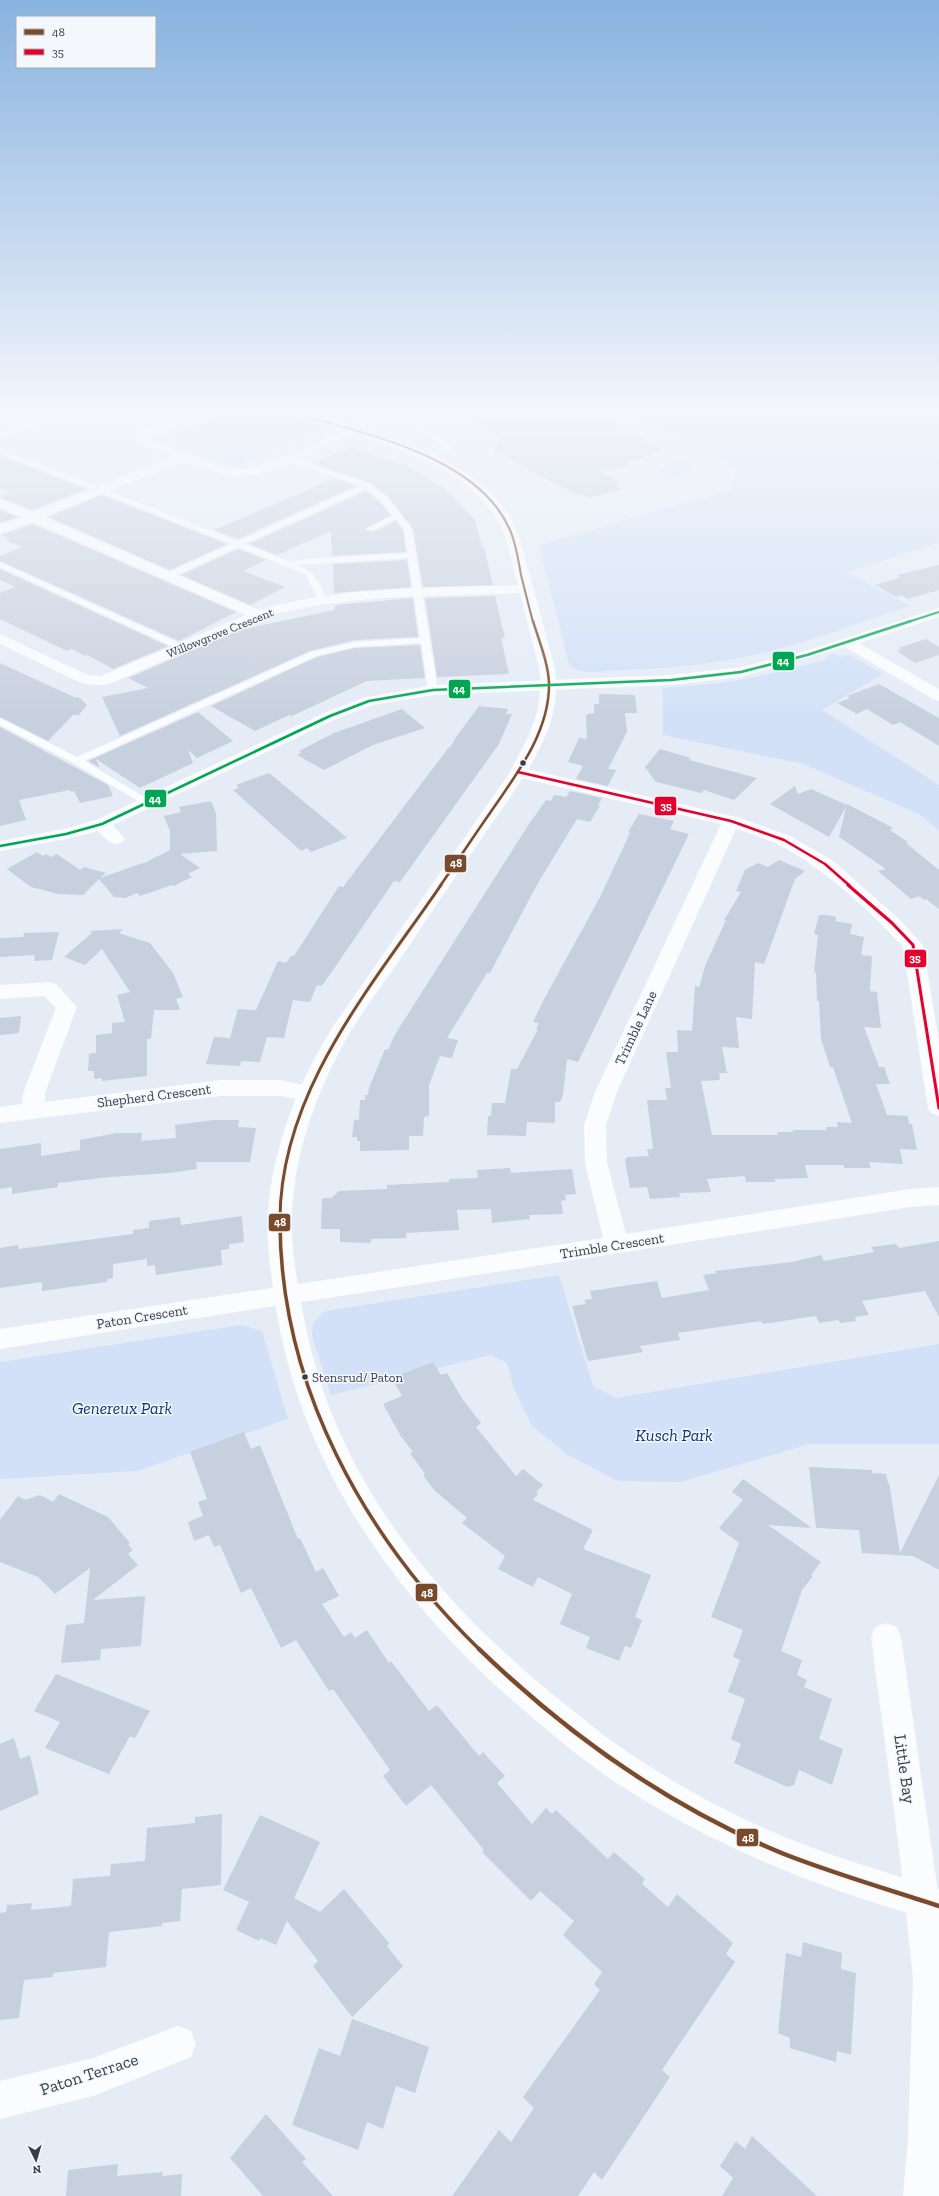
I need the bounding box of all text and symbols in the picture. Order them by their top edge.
legend [16,16,156,68]
text: 48 [52,25,65,39]
text: 35 [52,45,64,59]
street label: Willowgrove Crescent [165,605,276,661]
line badge: 44 [772,651,795,671]
text: 44 [777,655,790,668]
line badge: 44 [448,679,471,699]
text: 44 [453,683,466,696]
unlabelled marker [518,758,528,768]
line badge: 44 [144,789,167,808]
text: 44 [149,793,162,806]
line badge: 35 [654,796,677,816]
text: 35 [660,800,672,813]
line badge: 48 [444,854,467,873]
text: 48 [450,857,462,870]
line badge: 35 [904,949,927,968]
text: 35 [909,952,921,965]
street label: Trimble Lane [611,988,661,1068]
street label: Shepherd Crescent [96,1080,213,1111]
line badge: 48 [268,1213,291,1232]
text: 48 [274,1216,286,1229]
street label: Trimble Crescent [559,1229,666,1263]
street label: Paton Crescent [95,1301,190,1333]
place label: Stensrud/ Paton [312,1370,403,1385]
marker: Stensrud/ Paton [300,1372,310,1382]
park label: Genereux Park [72,1398,173,1418]
park label: Kusch Park [635,1425,713,1445]
line badge: 48 [415,1583,438,1602]
text: 48 [421,1587,433,1600]
street label: Little Bay [890,1733,920,1805]
line badge: 48 [736,1828,759,1847]
text: 48 [742,1832,754,1845]
street label: Paton Terrace [37,2049,141,2099]
north arrow [16,2140,56,2180]
text: N [31,2163,42,2176]

